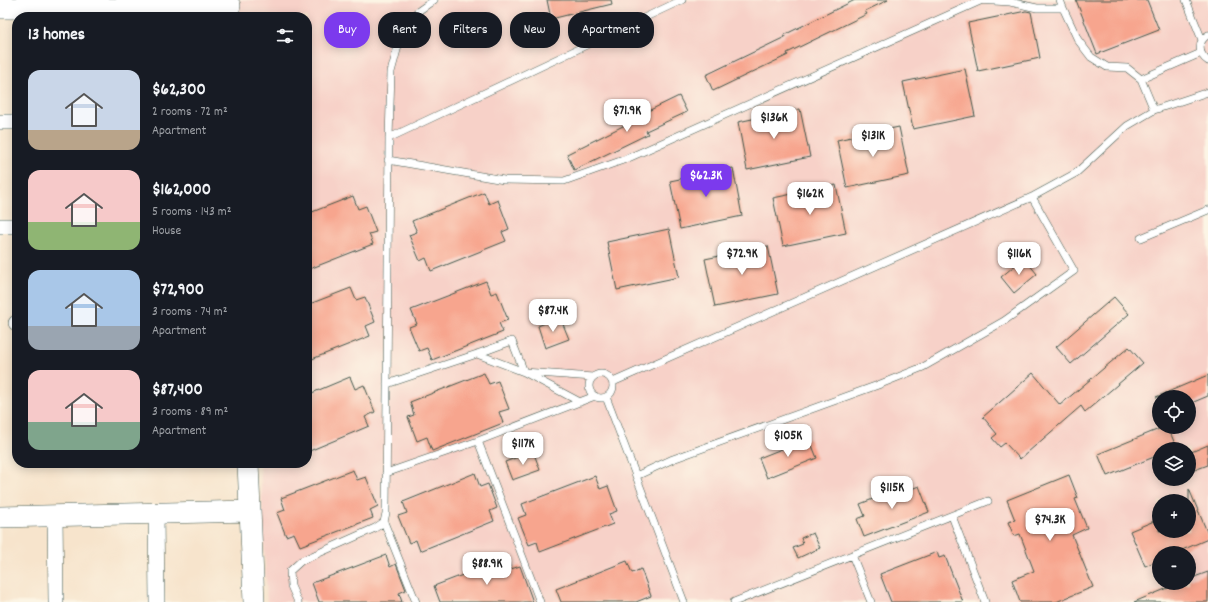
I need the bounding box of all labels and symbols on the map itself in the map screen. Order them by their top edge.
pin: $71.9K [594,99,660,133]
pin: $136K [746,106,802,140]
pin: $131K [845,124,901,158]
pin: $62.3K [673,164,739,198]
pin: $162K [782,182,838,216]
pin: $72.9K [709,242,775,276]
pin: $116K [991,242,1047,276]
pin: $87.4K [520,299,586,333]
pin: $105K [760,424,816,458]
pin: $117K [495,432,551,466]
pin: $115K [864,476,920,510]
pin: $74.3K [1017,508,1083,542]
pin: $88.9K [454,552,520,586]

